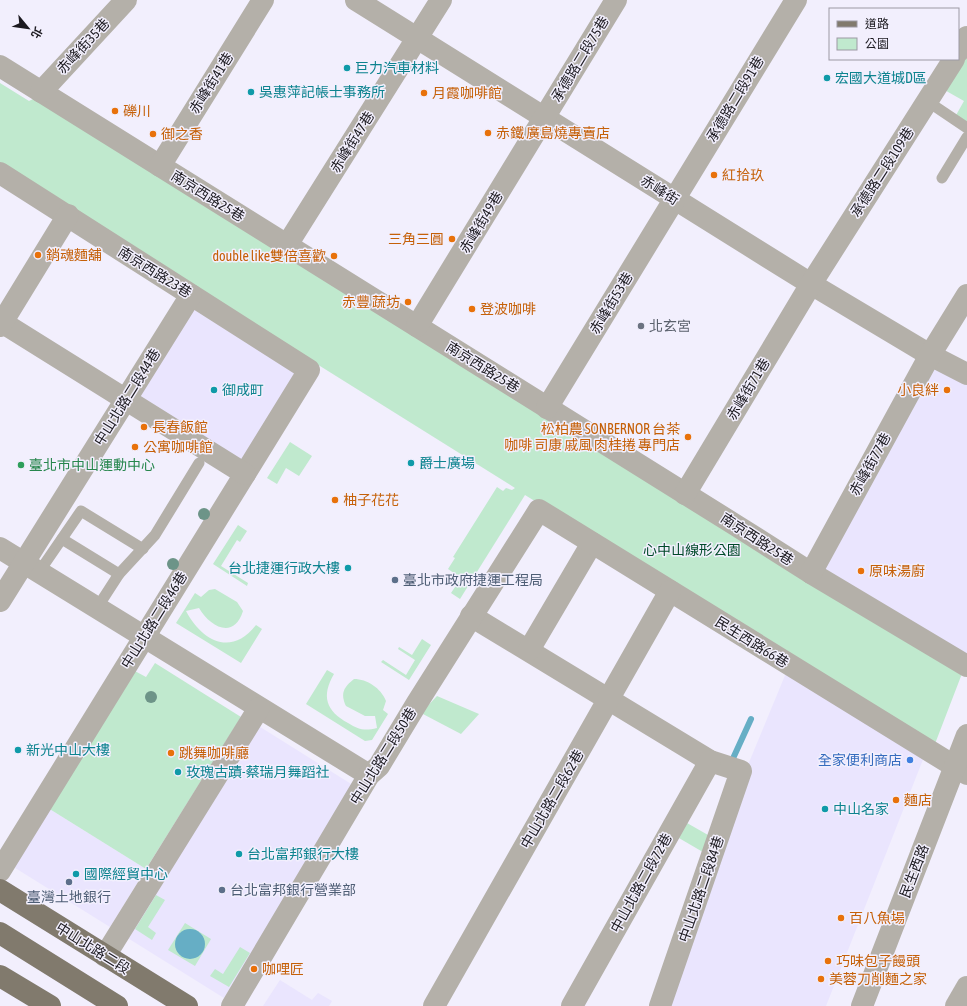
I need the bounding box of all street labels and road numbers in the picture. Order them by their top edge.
street label: 承德路二段75巷 [548,13,612,105]
street label: 赤峰街35巷 [54,15,112,77]
street label: 赤峰街41巷 [186,49,236,117]
street label: 承德路二段91巷 [703,53,767,145]
street label: 赤峰街47巷 [327,108,377,176]
street label: 承德路二段109巷 [847,124,917,220]
street label: 南京西路25巷 [168,167,248,225]
street label: 赤峰街 [638,172,682,208]
street label: 赤峰街49巷 [456,188,506,256]
street label: 南京西路23巷 [115,243,195,301]
street label: 赤峰街53巷 [586,269,636,337]
street label: 南京西路25巷 [443,338,523,396]
street label: 中山北路二段44巷 [91,346,163,448]
street label: 赤峰街71巷 [723,355,773,423]
street label: 赤峰街77巷 [846,430,894,498]
street label: 南京西路25巷 [718,510,796,568]
street label: 中山北路二段46巷 [118,569,190,671]
street label: 民生西路66巷 [712,613,792,671]
street label: 中山北路二段50巷 [347,705,419,807]
street label: 中山北路二段62巷 [517,747,587,851]
street label: 中山北路二段72巷 [607,831,675,935]
street label: 中山北路二段84巷 [675,834,727,944]
street label: 民生西路 [896,842,932,900]
street label: 中山北路二段 [53,919,133,977]

